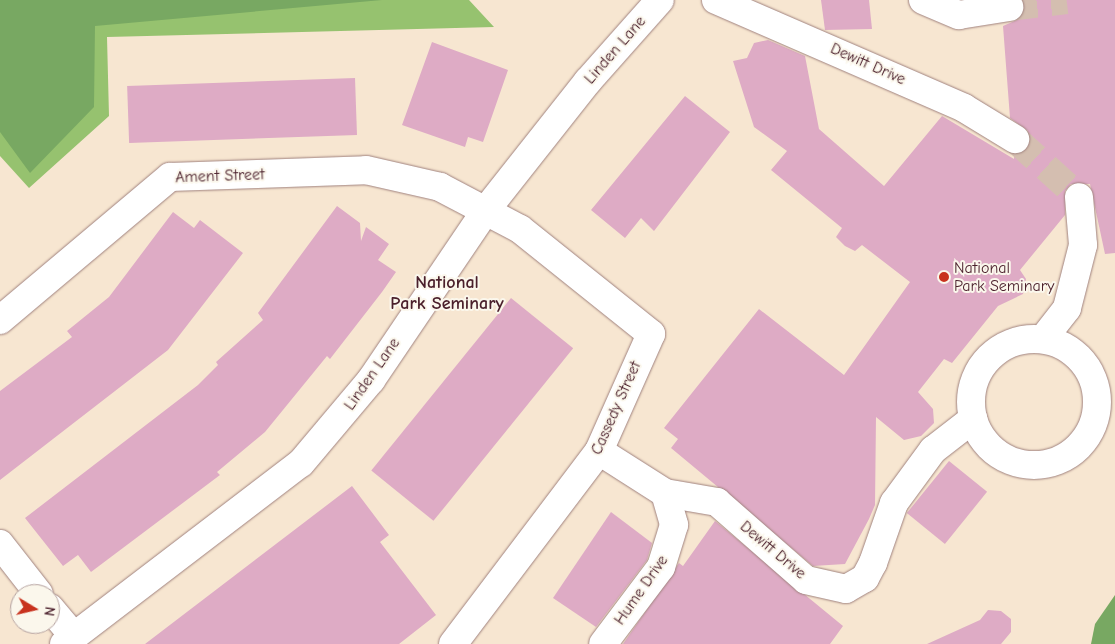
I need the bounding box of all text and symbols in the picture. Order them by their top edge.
street label: Linden Lane [580,12,650,88]
street label: Dewitt Drive [827,39,909,89]
street label: Ament Street [175,165,265,187]
place label: National Park Seminary [954,258,1054,296]
marker: National Park Seminary [938,271,950,283]
district label: National Park Seminary [390,273,504,316]
street label: Linden Lane [340,334,404,414]
street label: Cassedy Street [587,358,645,458]
street label: Dewitt Drive [736,517,810,583]
street label: Hume Drive [610,551,672,629]
north arrow [10,584,60,634]
text: N [40,605,58,617]

